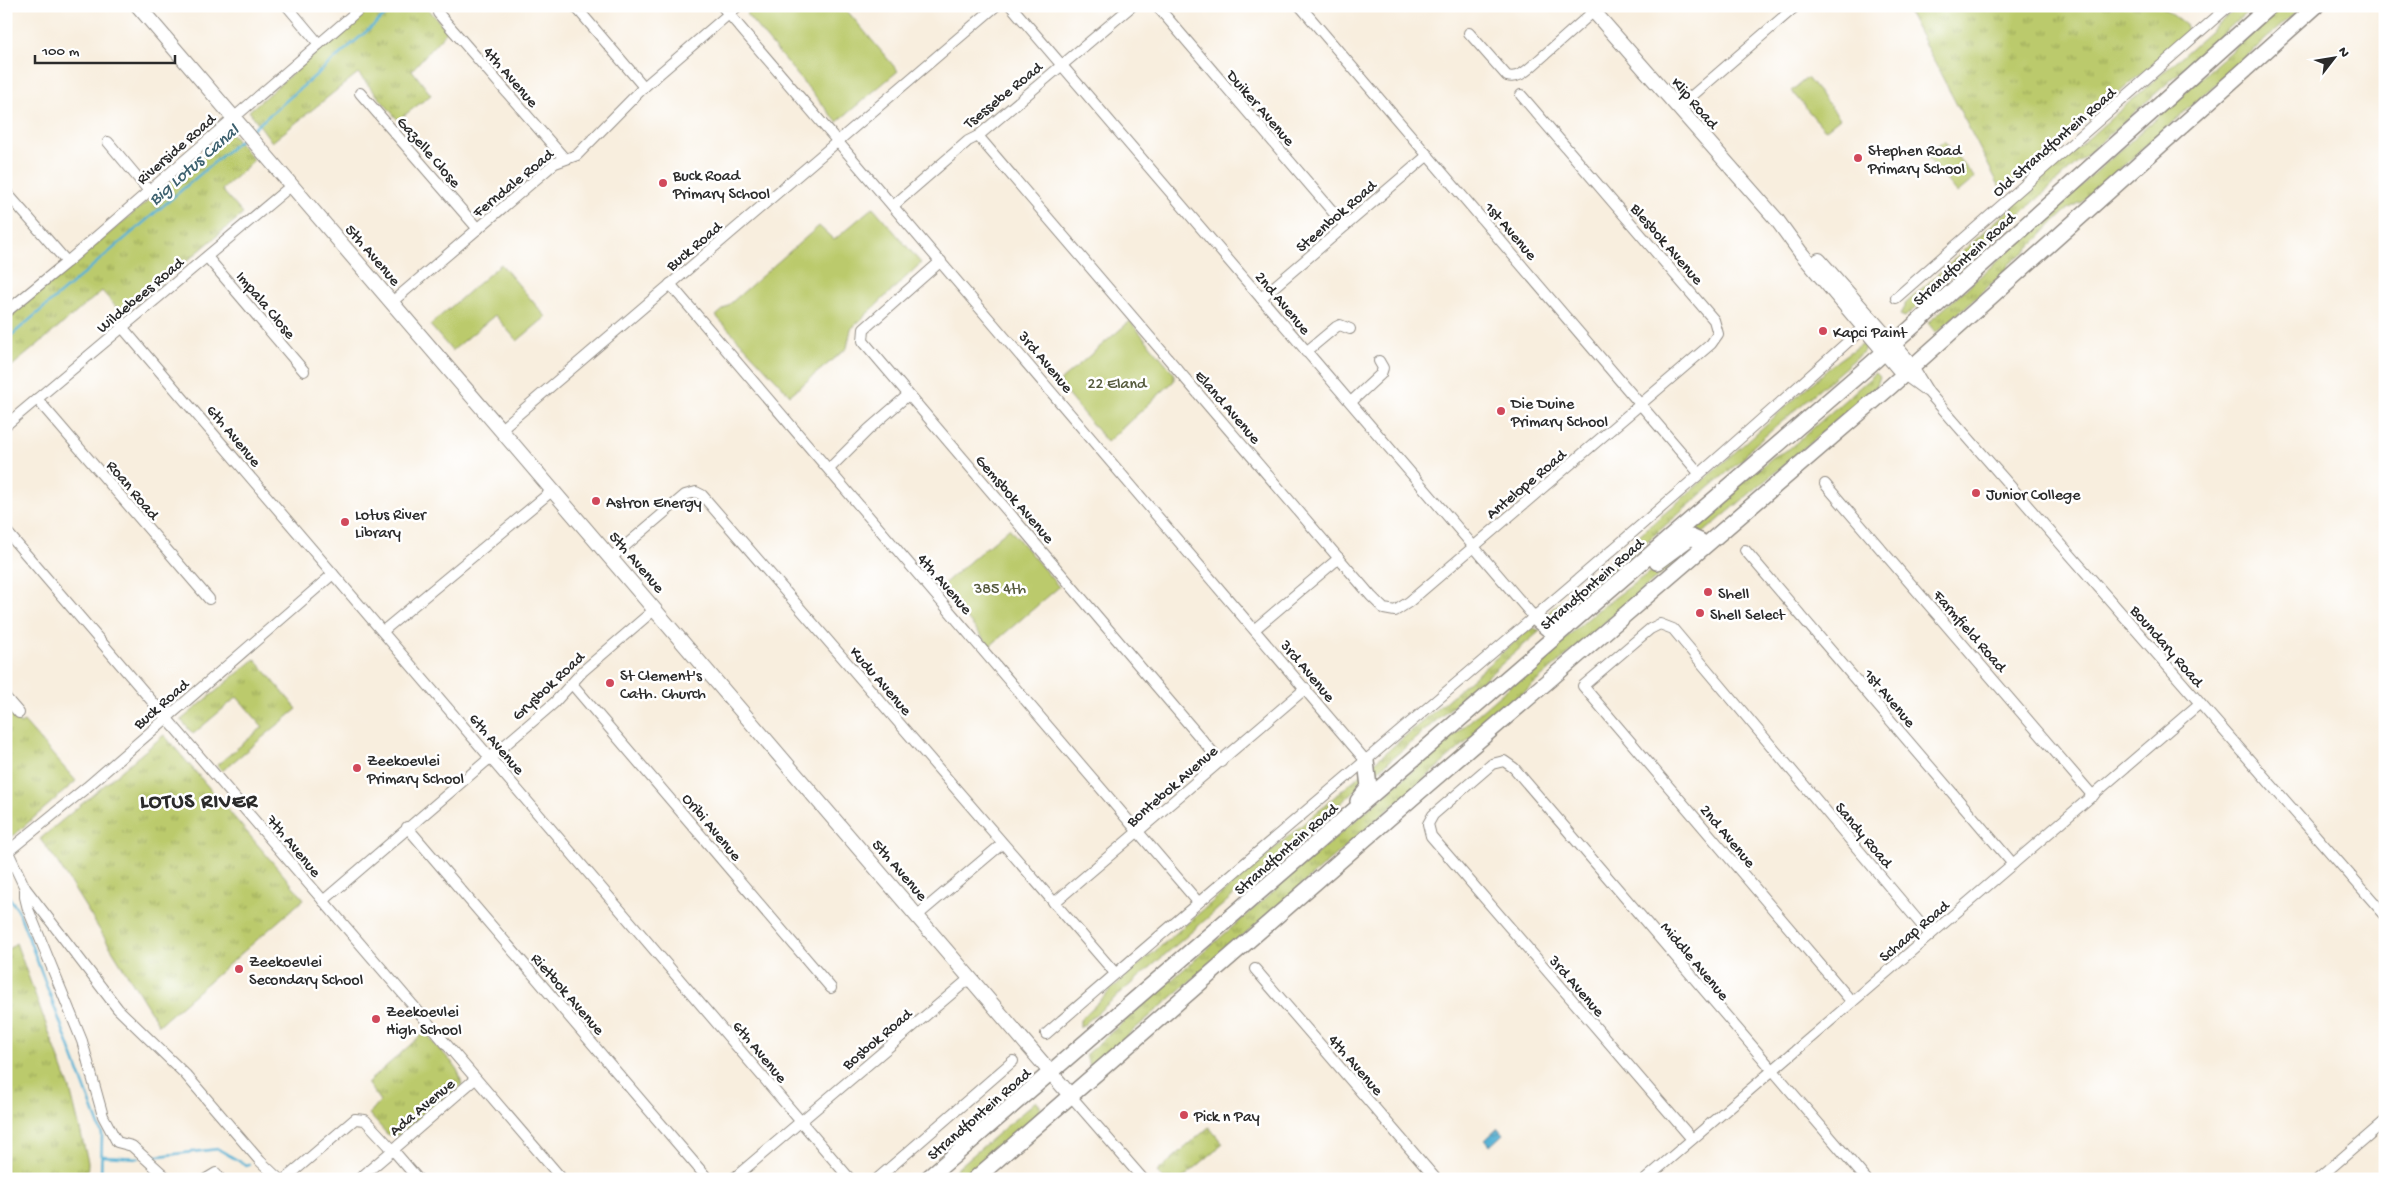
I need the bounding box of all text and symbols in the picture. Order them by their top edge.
scale bar [35,32,175,64]
north arrow [2308,32,2358,82]
text: 100 m [41,43,80,61]
street label: 4th Avenue [478,44,541,113]
text: N [2333,44,2353,61]
street label: Tsessebe Road [960,58,1049,135]
street label: Duiker Avenue [1221,67,1298,152]
street label: Klip Road [1666,75,1722,135]
street label: Old Strandfontein Road [1990,84,2122,202]
street label: Riverside Road [134,110,222,190]
street label: Gazelle Close [391,114,464,193]
water label: Big Lotus Canal [145,120,245,211]
place label: Stephen Road Primary School [1867,143,1965,180]
street label: Ferndale Road [469,145,560,224]
marker: Stephen Road Primary School [1852,152,1864,164]
place label: Buck Road Primary School [672,168,770,205]
street label: Steenbok Road [1293,176,1383,258]
marker: Buck Road Primary School [657,177,669,189]
street label: 1st Avenue [1478,199,1540,266]
street label: Blesbok Avenue [1624,200,1706,290]
street label: Strandfontein Road [1910,209,2022,311]
street label: Buck Road [663,218,728,277]
street label: 5th Avenue [339,222,404,292]
street label: Wildebees Road [94,254,190,339]
street label: Impala Close [230,268,299,345]
street label: 2nd Avenue [1249,269,1314,340]
marker: Kapci Paint [1817,325,1829,337]
place label: Kapci Paint [1833,325,1908,344]
street label: 3rd Avenue [1012,328,1076,399]
street label: Eland Avenue [1189,368,1264,450]
park label: 22 Eland [1088,376,1148,395]
place label: Die Duine Primary School [1510,396,1608,433]
street label: 6th Avenue [201,402,264,473]
marker: Die Duine Primary School [1495,405,1507,417]
street label: Antelope Road [1483,446,1572,525]
street label: Gemsbok Avenue [970,452,1058,549]
street label: Roan Road [101,458,163,526]
marker: Junior College [1970,487,1982,499]
place label: Junior College [1986,487,2081,506]
marker: Astron Energy [590,495,602,507]
place label: Astron Energy [606,495,702,514]
place label: Lotus River Library [355,507,427,544]
marker: Lotus River Library [339,516,351,528]
street label: 5th Avenue [603,529,668,599]
street label: Strandfontein Road [1538,534,1650,636]
street label: 4th Avenue [912,551,975,620]
park label: 385 4th [973,581,1026,600]
marker: Shell [1702,586,1714,598]
place label: Shell [1718,586,1749,605]
street label: Farmfield Road [1927,587,2010,678]
street label: Boundary Road [2124,602,2207,693]
marker: Shell Select [1694,607,1706,619]
place label: Shell Select [1710,607,1786,626]
street label: 3rd Avenue [1274,637,1338,708]
street label: Kudu Avenue [844,644,915,721]
street label: Grysbok Road [509,648,591,726]
street label: 1st Avenue [1858,665,1919,733]
place label: St Clement's Cath. Church [620,668,706,705]
street label: Buck Road [130,675,195,735]
marker: St Clement's Cath. Church [604,677,616,689]
street label: 6th Avenue [464,711,528,780]
street label: Bontebok Avenue [1123,742,1223,833]
place label: Zeekoevlei Primary School [366,753,464,790]
marker: Zeekoevlei Primary School [351,762,363,774]
district label: LOTUS RIVER [140,791,259,816]
street label: Oribi Avenue [676,791,745,867]
street label: Strandfontein Road [1232,799,1344,901]
street label: Sandy Road [1829,800,1896,874]
street label: 2nd Avenue [1694,802,1759,873]
street label: 7th Avenue [260,812,324,883]
street label: 5th Avenue [866,837,931,907]
street label: Schaap Road [1876,897,1955,968]
street label: Middle Avenue [1655,919,1732,1006]
street label: Rietbok Avenue [526,950,608,1041]
street label: 3rd Avenue [1543,952,1608,1022]
place label: Zeekoevlei Secondary School [249,954,363,991]
marker: Zeekoevlei Secondary School [233,963,245,975]
place label: Zeekoevlei High School [386,1004,462,1041]
street label: Bosbok Road [839,1005,918,1076]
marker: Zeekoevlei High School [370,1013,382,1025]
street label: 6th Avenue [727,1018,790,1089]
street label: 4th Avenue [1323,1032,1386,1101]
street label: Strandfontein Road [925,1064,1037,1166]
street label: Ada Avenue [387,1075,460,1142]
marker: Pick n Pay [1178,1109,1190,1121]
place label: Pick n Pay [1193,1109,1260,1128]

